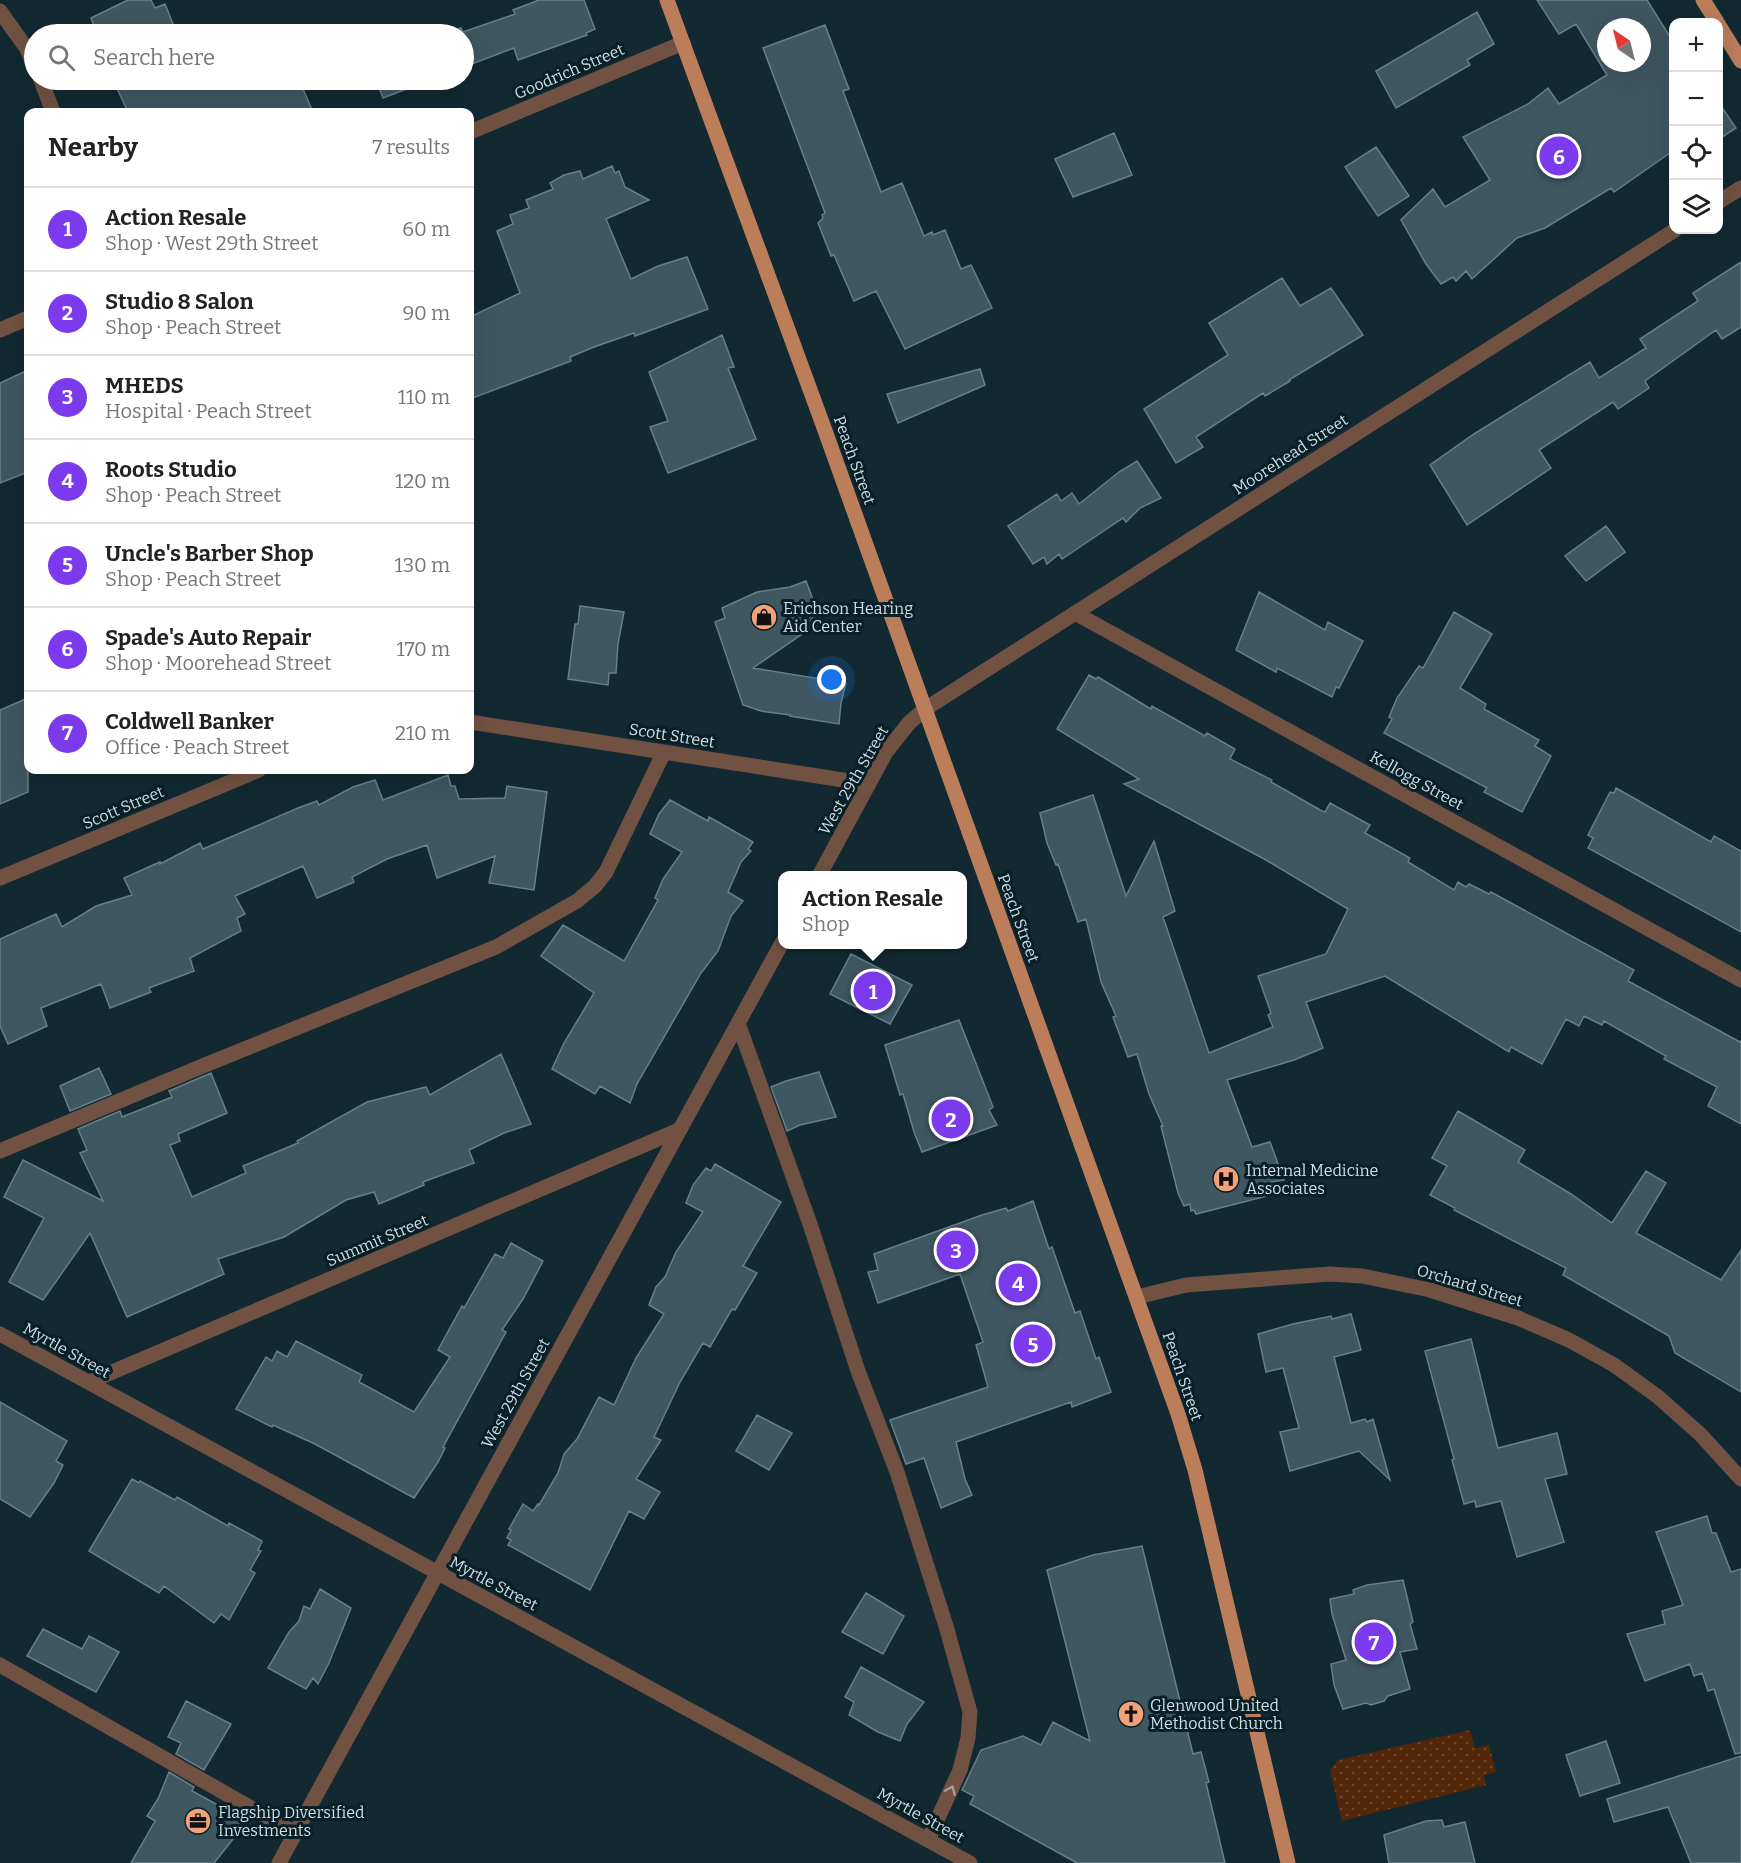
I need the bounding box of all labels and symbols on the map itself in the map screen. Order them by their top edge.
north arrow [1597,18,1651,72]
street label: Goodrich Street [511,40,627,103]
pin: 6 [1540,134,1578,178]
street label: Moorehead Street [1229,410,1351,499]
street label: Peach Street [830,413,879,507]
place label: Erichson Hearing Aid Center [783,599,913,636]
shop icon: Erichson Hearing Aid Center [749,602,779,632]
your location [817,665,846,694]
street label: Scott Street [628,719,716,752]
street label: West 29th Street [815,722,892,838]
street label: Kellogg Street [1367,747,1467,814]
street label: Scott Street [80,782,167,833]
street label: Peach Street [994,871,1043,965]
pin: 1 [854,968,892,1014]
pin: 2 [932,1096,970,1142]
place label: Internal Medicine Associates [1246,1161,1378,1198]
hospital icon: Internal Medicine Associates [1211,1164,1241,1194]
street label: Summit Street [323,1210,431,1270]
pin: 3 [936,1228,976,1272]
pin: 4 [998,1260,1038,1306]
street label: Orchard Street [1415,1260,1525,1311]
street label: Myrtle Street [20,1319,114,1382]
pin: 5 [1014,1322,1052,1366]
street label: Peach Street [1158,1329,1207,1423]
street label: West 29th Street [477,1335,554,1451]
street label: Myrtle Street [447,1552,541,1615]
pin: 7 [1354,1620,1394,1664]
place label: Glenwood United Methodist Church [1150,1696,1283,1733]
church icon: Glenwood United Methodist Church [1116,1699,1146,1729]
street label: Myrtle Street [874,1784,968,1847]
one-way arrow [944,1786,956,1797]
place label: Flagship Diversified Investments [218,1803,365,1840]
office icon: Flagship Diversified Investments [183,1806,213,1836]

